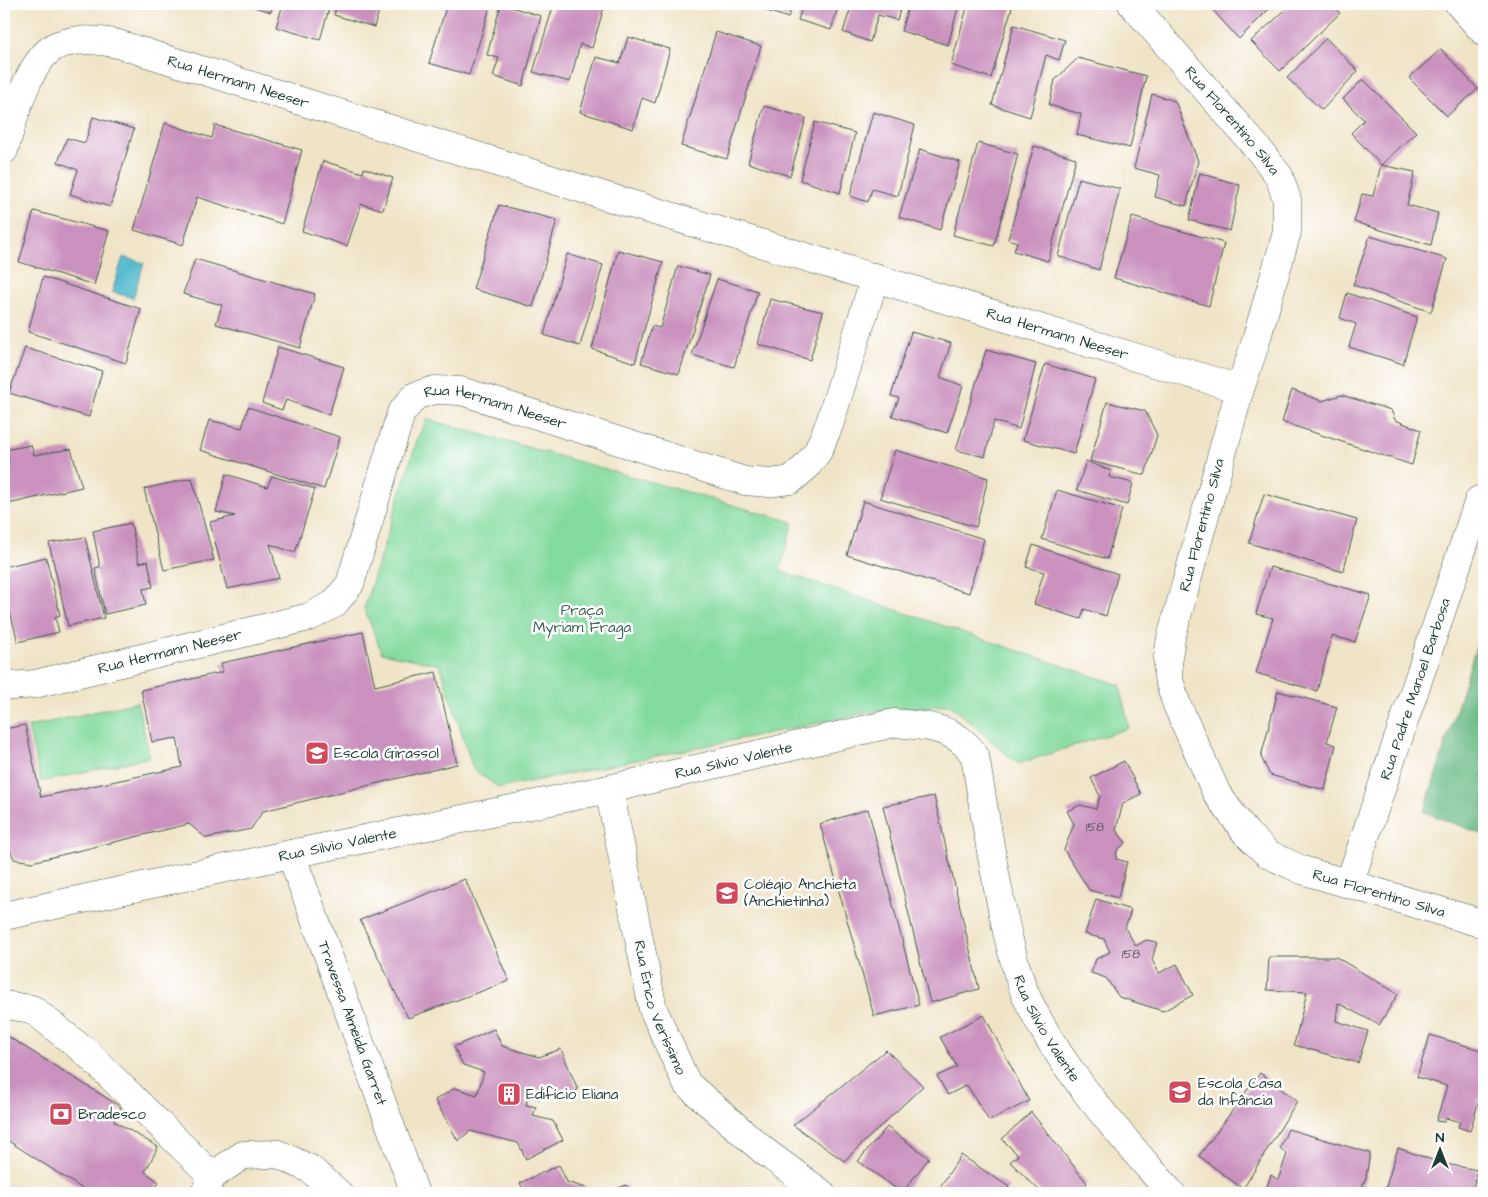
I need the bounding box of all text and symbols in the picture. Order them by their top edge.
street label: Rua Hermann Neeser [165,50,312,114]
street label: Rua Florentino Silva [1180,62,1285,180]
street label: Rua Hermann Neeser [984,302,1131,365]
street label: Rua Hermann Neeser [421,380,569,434]
street label: Rua Florentino Silva [1174,456,1230,594]
street label: Rua Padre Manoel Barbosa [1375,595,1456,782]
park label: Praça Myriam Fraga [533,600,631,639]
street label: Rua Hermann Neeser [96,623,244,679]
street label: Rua Silvio Valente [673,736,794,784]
school or university icon: Escola Girassol [304,740,330,766]
place label: Escola Girassol [334,743,439,764]
house number: 158 [1086,819,1104,836]
street label: Rua Silvio Valente [276,822,398,867]
street label: Rua Florentino Silva [1310,863,1448,923]
place label: Colégio Anchieta (Anchietinha) [744,874,856,912]
school or university icon: Colégio Anchieta (Anchietinha) [714,880,740,906]
street label: Travessa Almeida Garret [313,938,393,1108]
street label: Rua Érico Veríssimo [629,938,692,1079]
house number: 158 [1122,946,1140,963]
street label: Rua Silvio Valente [1009,972,1085,1086]
place label: Escola Casa da Infância [1198,1073,1282,1111]
school or university icon: Escola Casa da Infância [1167,1079,1193,1105]
building icon: Edifício Eliana [496,1081,522,1107]
place label: Edifício Eliana [526,1084,619,1105]
bank icon: Bradesco [48,1101,74,1127]
place label: Bradesco [78,1104,146,1125]
north arrow [1416,1124,1466,1174]
text: N [1436,1128,1445,1148]

